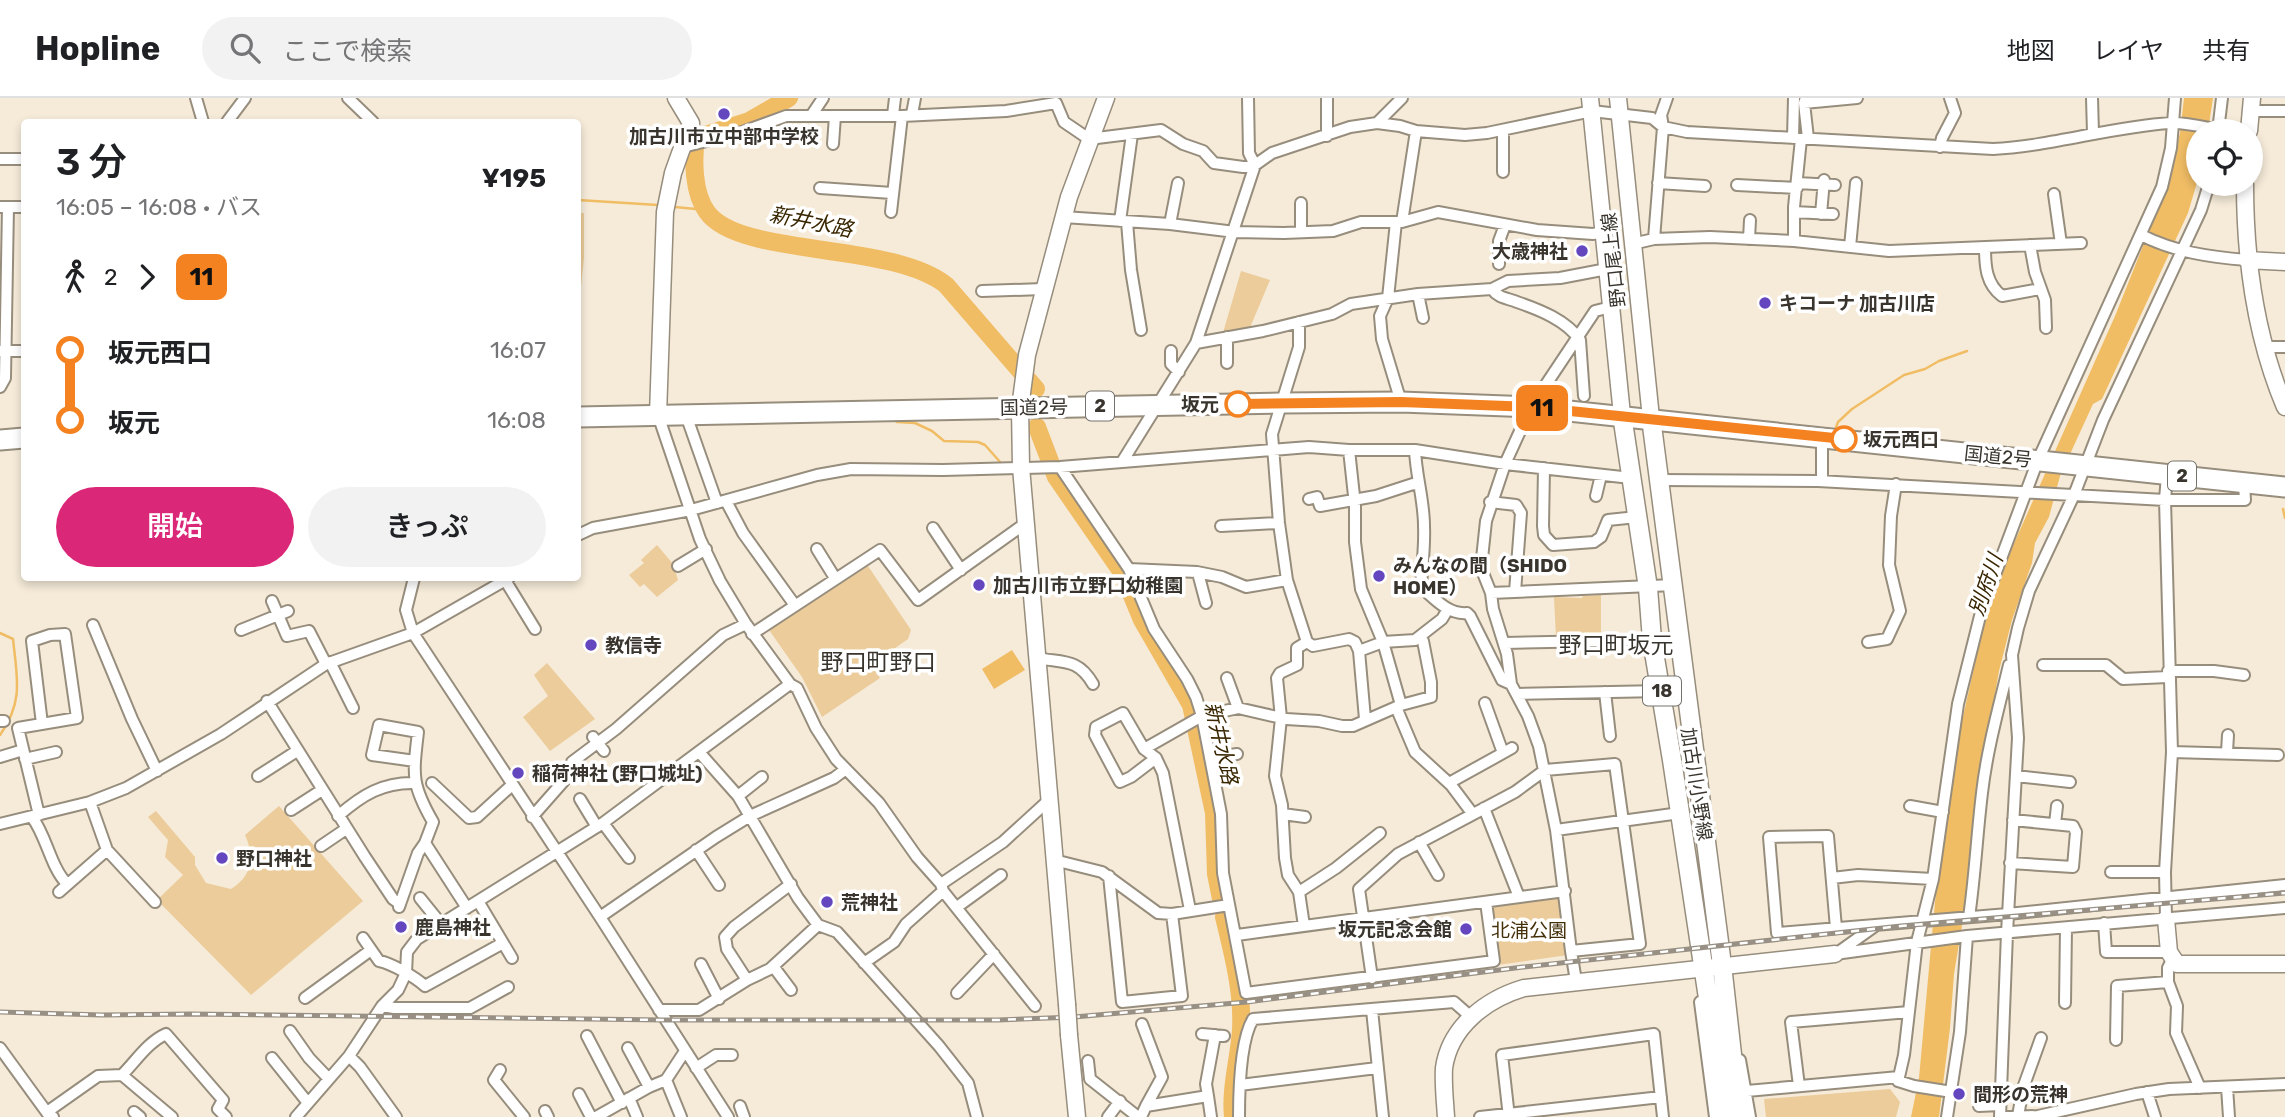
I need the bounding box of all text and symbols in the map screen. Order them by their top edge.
search box [202,17,692,80]
text: Hopline [35,29,160,68]
icon: search [226,29,264,67]
text: ここで検索 [282,36,412,67]
text: 地図 [2007,37,2055,65]
text: レイヤ [2093,37,2164,65]
text: 共有 [2202,37,2250,65]
marker: 加古川市立中部中学校 [716,106,732,122]
map controls [2186,119,2263,196]
button: locate [2186,119,2263,196]
place label: 加古川市立中部中学校 [629,125,819,148]
text: 3 分 [56,139,127,185]
text: ¥195 [482,163,546,194]
text: 16:05 – 16:08 · バス [56,193,262,221]
water label: 新井水路 [767,201,857,242]
street label: 野口尾上線 [1597,211,1630,308]
place label: 大歳神社 [1492,240,1568,263]
marker: 大歳神社 [1574,243,1590,259]
icon: walk [56,258,94,296]
icon: forward [128,258,166,296]
text: 2 [104,263,118,291]
text: 11 [190,263,213,291]
place label: キコーナ 加古川店 [1779,292,1935,315]
marker: キコーナ 加古川店 [1757,295,1773,311]
text: 16:07 [490,336,546,364]
text: 坂元西口 [108,338,212,369]
line badge: 11 [1510,385,1574,431]
marker: 坂元 [1225,391,1251,417]
road number: 2 [1086,392,1114,420]
place label: 坂元 [1181,393,1219,416]
text: 11 [1530,394,1554,422]
street label: 国道2号 [1000,395,1068,420]
text: 16:08 [487,406,546,434]
text: 坂元 [108,408,160,439]
marker: 坂元西口 [1831,426,1857,452]
place label: 坂元西口 [1863,428,1939,451]
street label: 国道2号 [1963,441,2033,471]
road number: 2 [2168,462,2196,490]
button: 開始 [56,487,294,567]
button: きっぷ [308,487,546,567]
water label: 別府川 [1963,549,2008,619]
place label: みんなの間（SHIDO HOME） [1393,554,1567,599]
marker: みんなの間（SHIDO HOME） [1371,568,1387,584]
place label: 加古川市立野口幼稚園 [993,574,1183,597]
marker: 加古川市立野口幼稚園 [971,577,987,593]
district label: 野口町坂元 [1559,631,1674,659]
place label: 教信寺 [605,634,662,657]
marker: 教信寺 [583,637,599,653]
district label: 野口町野口 [821,648,936,676]
road number: 18 [1643,676,1681,706]
water label: 新井水路 [1200,699,1244,789]
street label: 加古川小野線 [1676,726,1717,842]
place label: 稲荷神社 (野口城址) [532,762,703,785]
marker: 稲荷神社 (野口城址) [510,765,526,781]
place label: 野口神社 [236,847,312,870]
marker: 野口神社 [214,850,230,866]
place label: 荒神社 [841,891,898,914]
marker: 荒神社 [819,894,835,910]
place label: 鹿島神社 [415,916,491,939]
place label: 坂元記念会館 [1338,918,1452,941]
marker: 鹿島神社 [393,919,409,935]
park label: 北浦公園 [1491,919,1567,942]
marker: 坂元記念会館 [1458,921,1474,937]
place label: 間形の荒神 [1973,1083,2068,1106]
marker: 間形の荒神 [1951,1086,1967,1102]

